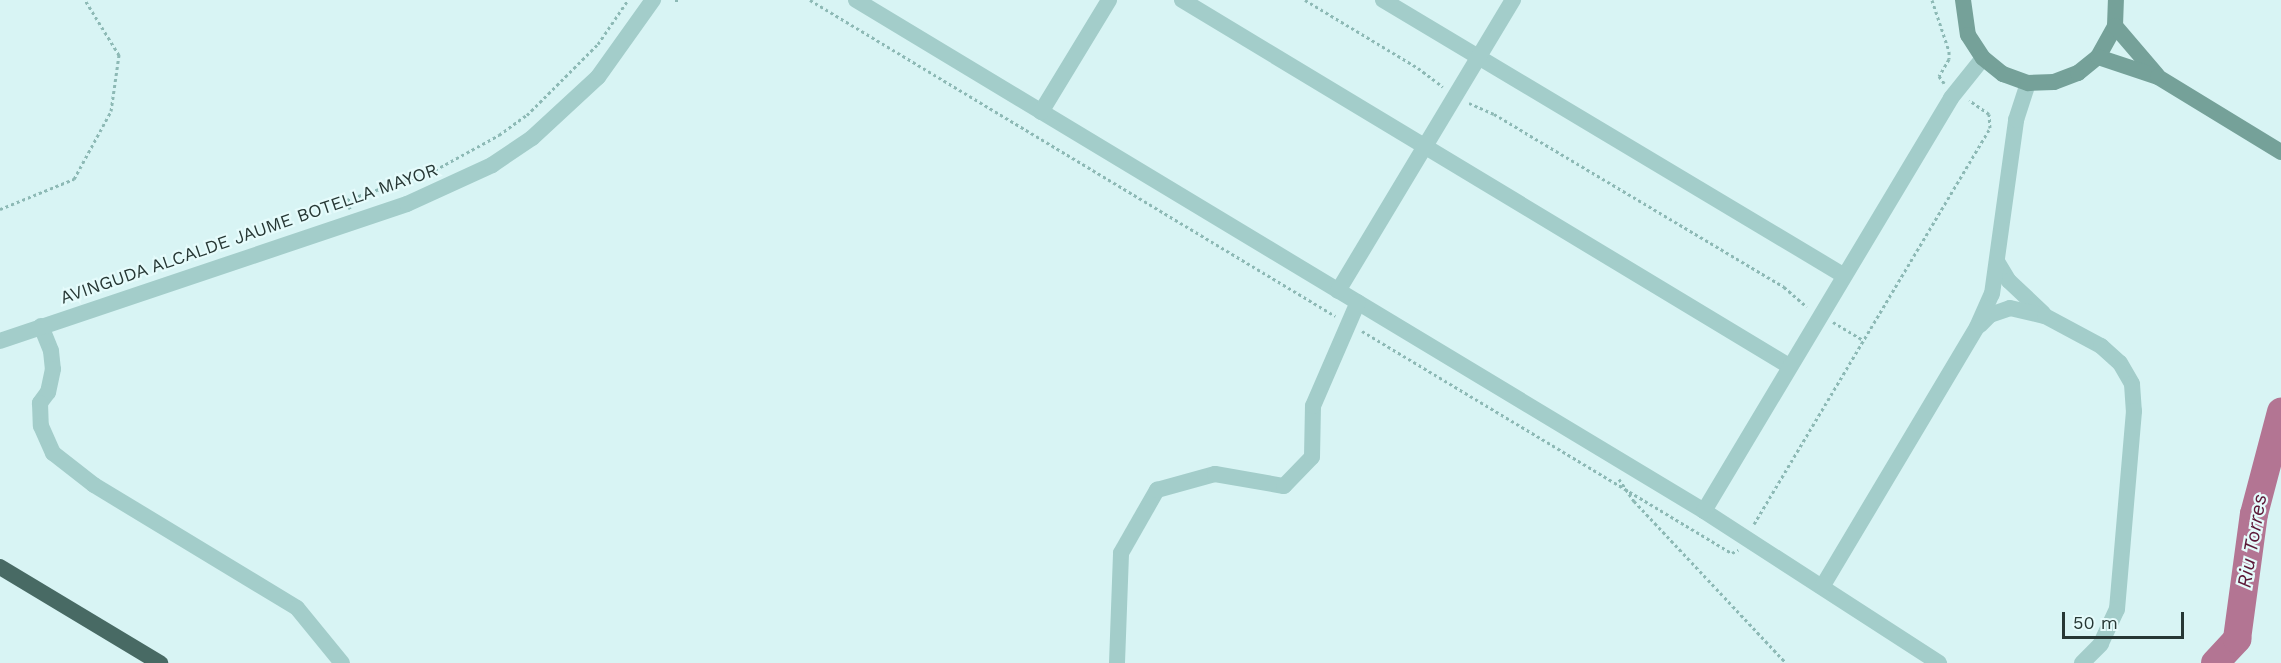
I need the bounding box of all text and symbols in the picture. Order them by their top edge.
street label: AVINGUDA ALCALDE JAUME BOTELLA MAYOR [56,159,442,309]
water label: Riu Torres [2232,492,2272,590]
scale bar [2065,600,2186,638]
text: 50 m [2073,612,2118,633]

